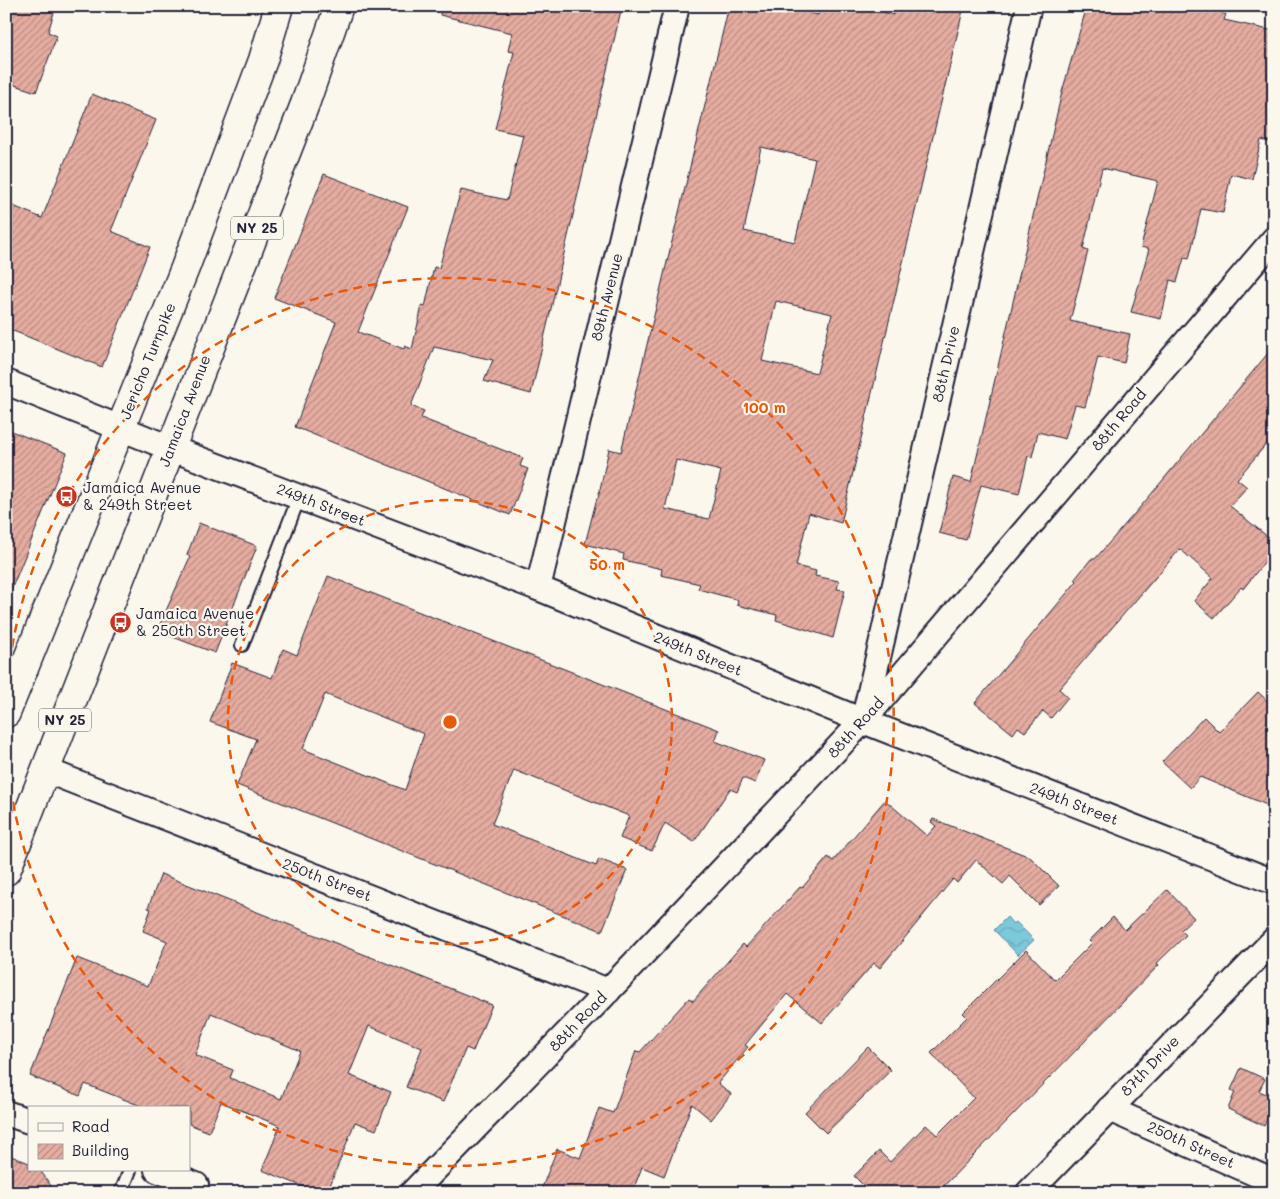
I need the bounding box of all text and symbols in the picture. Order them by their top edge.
road number: NY 25 [231,217,283,240]
street label: 89th Avenue [585,251,627,343]
street label: Jericho Turnpike [115,299,180,422]
street label: 88th Drive [927,324,964,404]
street label: Jamaica Avenue [154,352,215,469]
street label: 88th Road [1086,384,1150,455]
text: 100 m [742,397,786,417]
place label: Jamaica Avenue & 249th Street [83,477,201,514]
street label: 249th Street [274,478,369,530]
bus stop icon: Jamaica Avenue & 249th Street [55,485,79,509]
text: 50 m [589,554,625,574]
place label: Jamaica Avenue & 250th Street [136,603,254,640]
bus stop icon: Jamaica Avenue & 250th Street [108,611,132,635]
street label: 249th Street [651,626,746,680]
street label: 88th Road [823,693,888,762]
road number: NY 25 [39,708,91,732]
centre of rings [441,713,459,731]
street label: 249th Street [1027,777,1122,829]
street label: 250th Street [280,853,375,905]
street label: 88th Road [544,987,611,1055]
street label: 87th Drive [1115,1031,1183,1100]
legend [28,1106,190,1172]
text: Road [72,1116,109,1136]
street label: 250th Street [1144,1116,1238,1172]
text: Building [72,1140,129,1160]

